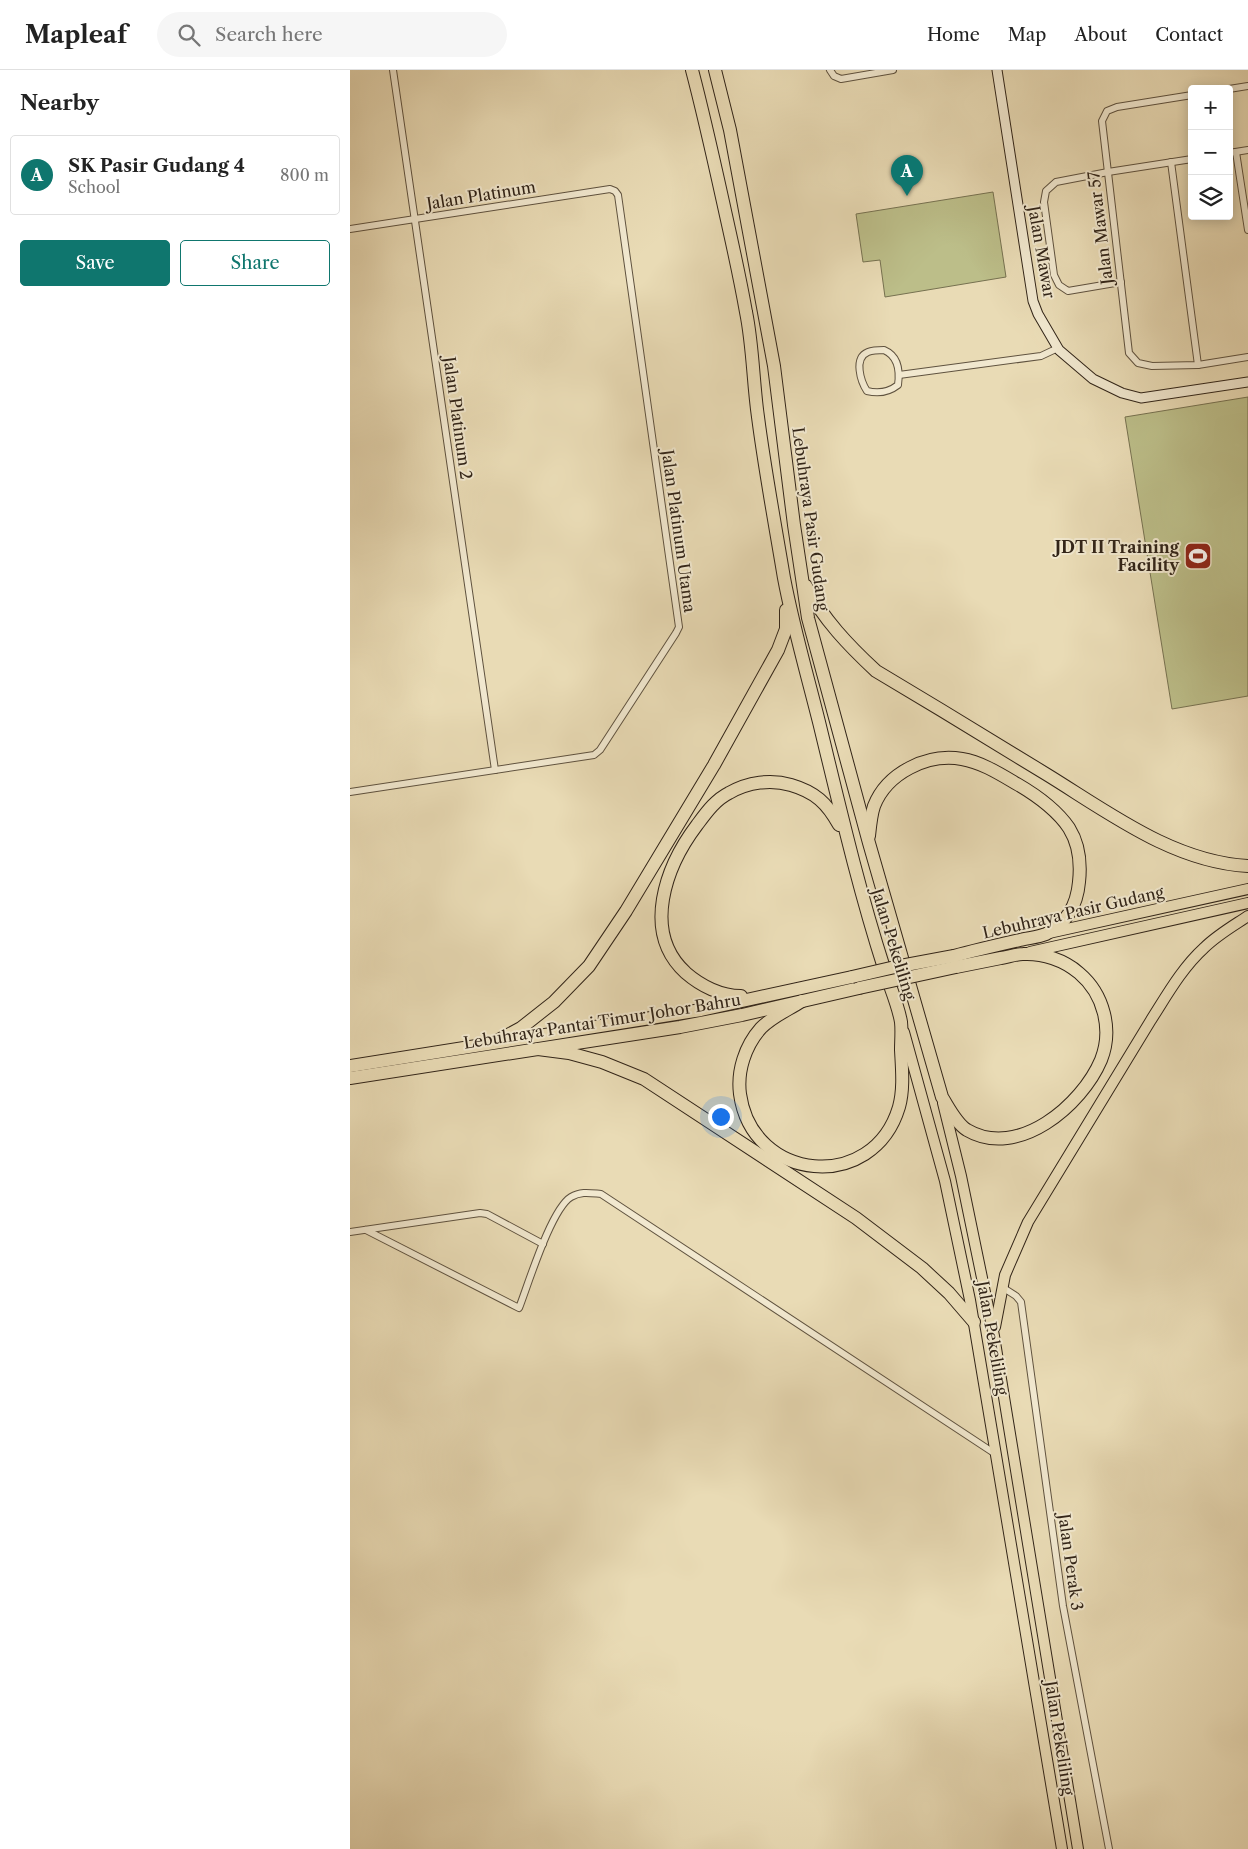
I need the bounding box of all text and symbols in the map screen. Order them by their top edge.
search box [157,12,507,57]
text: Mapleaf [25,20,127,49]
icon: search [175,21,203,49]
text: Search here [215,23,323,46]
text: Home [927,24,980,46]
text: Map [1008,24,1046,46]
text: About [1074,24,1127,46]
text: Contact [1155,24,1223,46]
map controls [1188,85,1233,220]
button: + [1188,85,1233,130]
text: Nearby [20,90,99,115]
button: − [1188,130,1233,175]
text: SK Pasir Gudang 4 [68,154,245,177]
pin: A [891,155,923,196]
text: A [31,165,43,185]
text: 800 m [280,165,329,185]
street label: Jalan Mawar 57 [1083,170,1117,289]
button: layers [1188,175,1233,220]
street label: Jalan Platinum [422,176,537,214]
text: School [68,177,120,197]
street label: Jalan Mawar [1024,201,1060,300]
button: Save [20,240,170,286]
button: Share [180,240,330,286]
street label: Jalan Platinum 2 [439,352,477,481]
street label: Lebuhraya Pasir Gudang [788,426,834,613]
street label: Jalan Platinum Utama [657,445,700,614]
place label: JDT II Training Facility [1052,537,1180,575]
sports icon: JDT II Training Facility [1183,541,1213,571]
street label: Lebuhraya Pasir Gudang [980,881,1166,943]
street label: Jalan Pekeliling [867,883,921,1003]
street label: Lebuhraya Pantai Timur Johor Bahru [462,989,742,1053]
your location [708,1104,734,1130]
street label: Jalan Pekeliling [973,1276,1013,1397]
street label: Jalan Perak 3 [1054,1509,1088,1612]
street label: Jalan Pekeliling [1041,1676,1079,1797]

